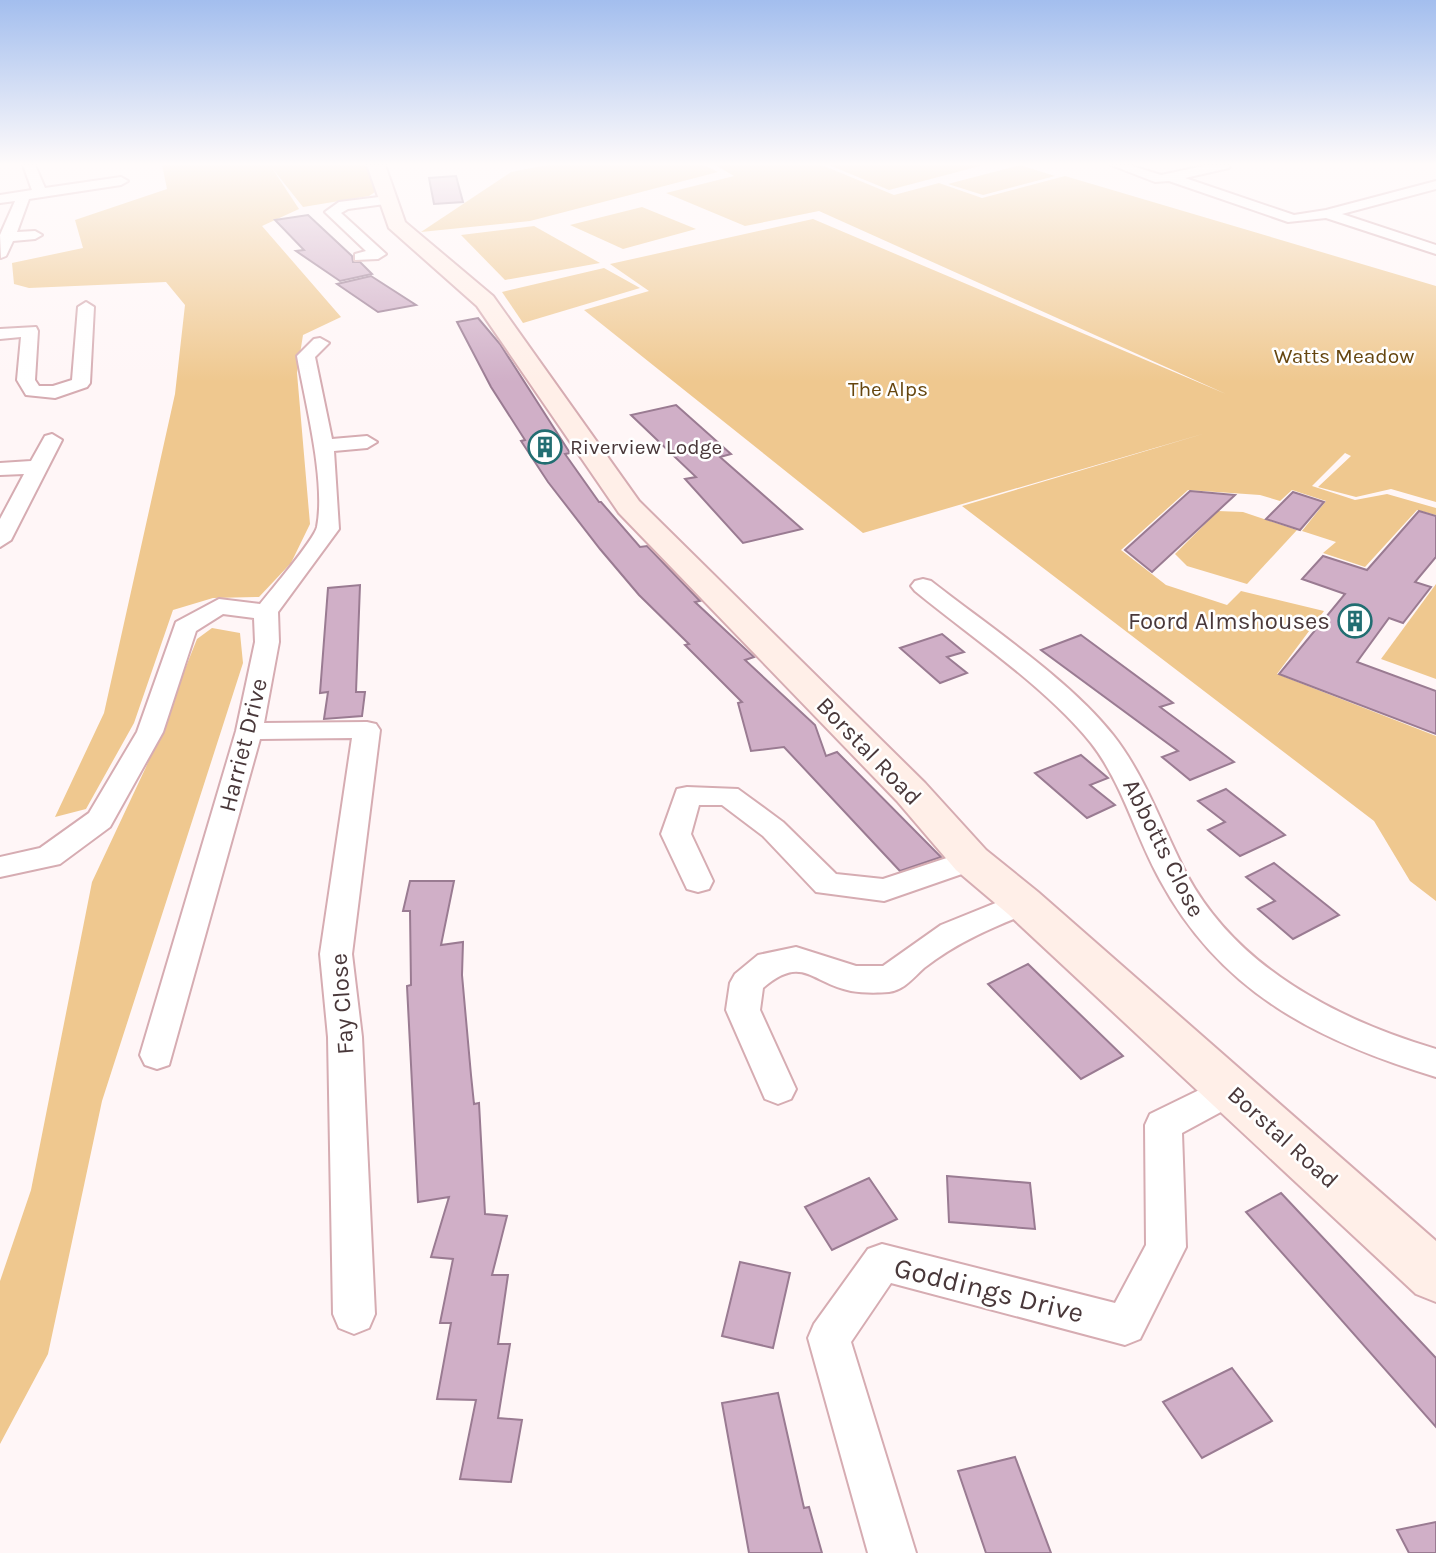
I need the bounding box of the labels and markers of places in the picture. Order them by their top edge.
building icon: Riverview Lodge [526,428,564,466]
place label: Riverview Lodge [570,435,722,459]
building icon: Foord Almshouses [1336,602,1374,640]
place label: Foord Almshouses [1128,607,1330,635]

